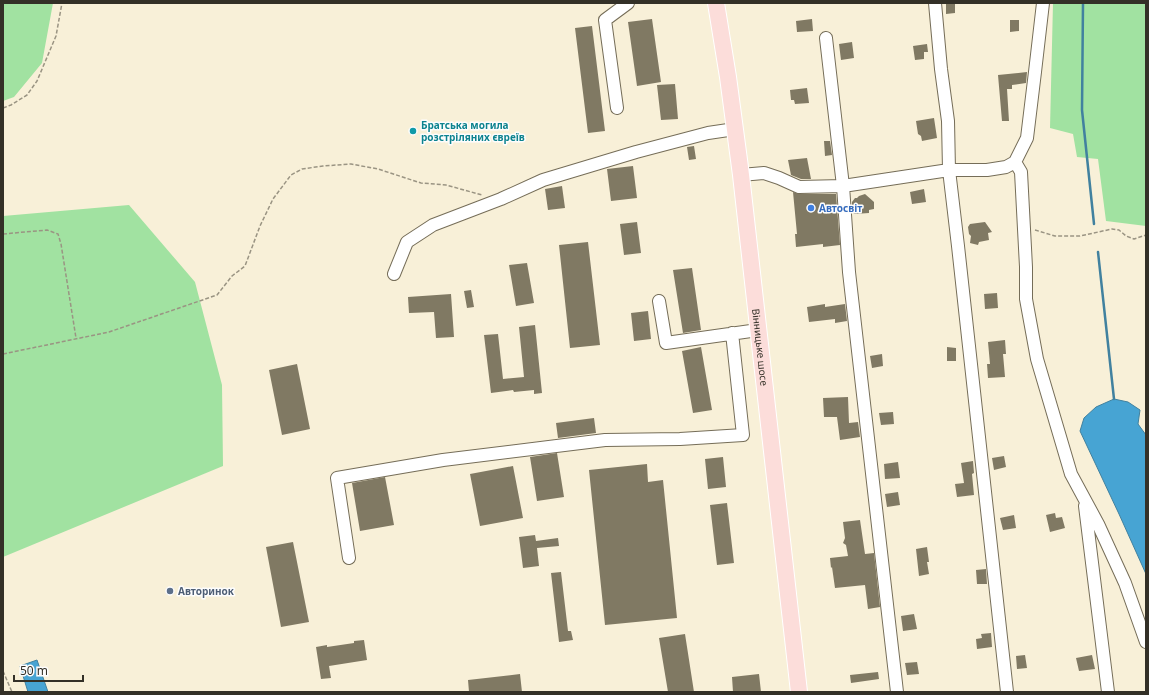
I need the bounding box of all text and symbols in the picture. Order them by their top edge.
place label: Братська могила розстріляних євреїв [421,118,525,144]
marker: Братська могила розстріляних євреїв [408,126,418,136]
place label: Автосвіт [819,201,862,215]
marker: Автосвіт [806,203,816,213]
street label: Вінницьке шосе [749,308,772,387]
place label: Авторинок [178,584,235,598]
marker: Авторинок [165,586,175,596]
scale bar [14,657,83,683]
text: 50 m [20,662,48,679]

